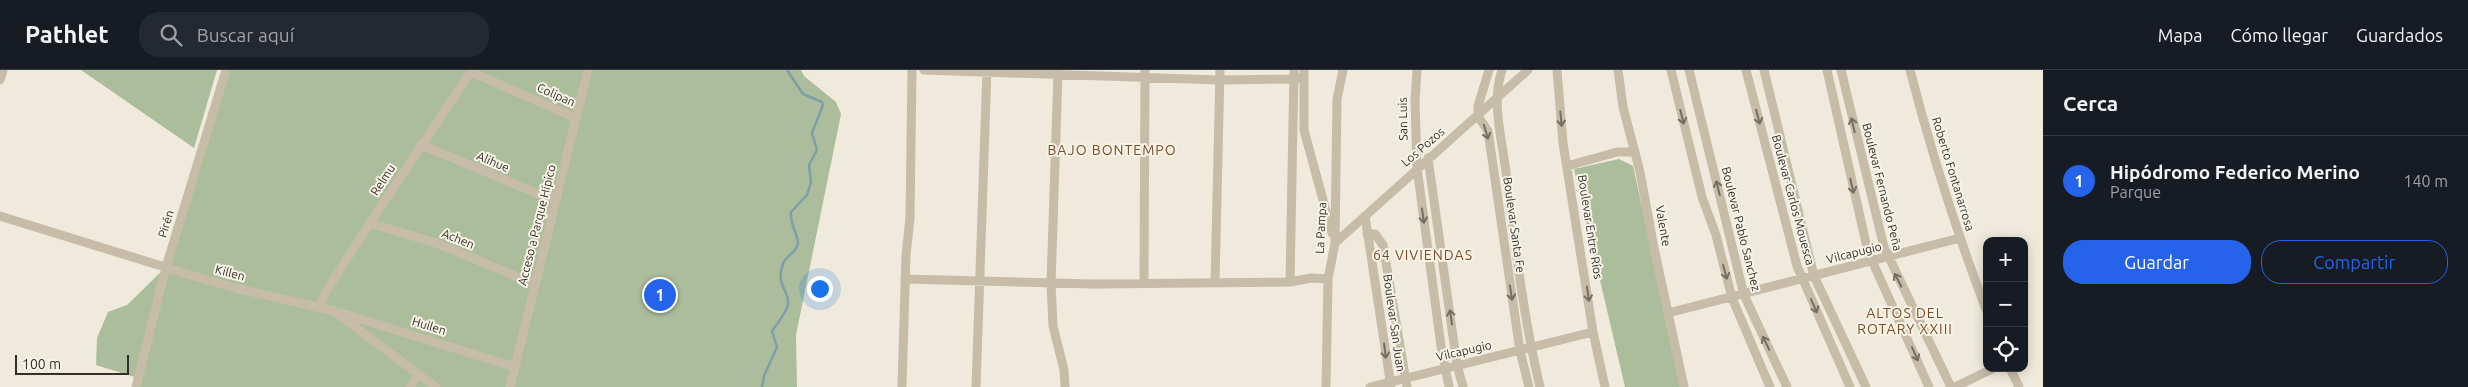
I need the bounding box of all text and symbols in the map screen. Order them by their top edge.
search box [139,12,489,57]
text: Pathlet [25,21,109,48]
icon: search [157,21,185,49]
text: Buscar aquí [197,24,294,46]
text: Mapa [2158,25,2203,45]
text: Cómo llegar [2231,25,2328,45]
text: Guardados [2356,25,2443,45]
street label: Colipan [535,80,577,109]
text: Cerca [2063,91,2118,115]
street label: San Luis [1396,97,1409,141]
one-way arrow [1678,109,1687,125]
one-way arrow [1754,109,1763,125]
one-way arrow [1557,110,1566,126]
street label: Roberto Fontanarrosa [1930,115,1977,232]
one-way arrow [1848,117,1857,133]
street label: Boulevar Fernando Peña [1860,122,1905,252]
street label: Los Pozos [1399,124,1447,169]
one-way arrow [1482,124,1492,140]
street label: Boulevar Carlos Mouesca [1770,133,1817,267]
district label: BAJO BONTEMPO [1047,142,1177,158]
street label: Alihue [475,149,511,174]
text: Hipódromo Federico Merino [2110,161,2360,183]
street label: Relmu [368,162,397,198]
street label: Acceso a Parque Hípico [515,163,558,287]
street label: Boulevar Pablo Sanchez [1720,165,1763,293]
text: 1 [2074,172,2084,190]
text: 140 m [2403,172,2448,190]
street label: Boulevar Entre Ríos [1576,174,1605,280]
street label: Boulevar Santa Fe [1501,176,1528,274]
one-way arrow [1848,178,1857,194]
one-way arrow [1713,181,1722,197]
text: Parque [2110,183,2161,201]
street label: La Pampa [1313,202,1328,254]
street label: Valente [1653,204,1673,247]
one-way arrow [1418,208,1428,224]
street label: Pirén [155,209,176,239]
street label: Achen [440,226,476,251]
map controls [1983,237,2028,372]
button: + [1983,237,2028,282]
street label: Vilcapugio [1825,239,1883,266]
button: Guardar [2063,240,2251,284]
button: Compartir [2261,240,2448,284]
district label: 64 VIVIENDAS [1373,247,1473,263]
street label: Killen [214,262,246,283]
one-way arrow [1721,264,1730,280]
street label: Boulevar San Juan [1381,273,1408,373]
one-way arrow [1893,273,1903,288]
pin: 1 [644,276,676,314]
your location [807,276,833,302]
button: − [1983,282,2028,327]
one-way arrow [1506,284,1516,300]
one-way arrow [1583,286,1593,302]
one-way arrow [1810,298,1819,313]
district label: ALTOS DEL ROTARY XXIII [1857,305,1953,337]
one-way arrow [1445,309,1455,325]
street label: Huilen [411,314,448,337]
button: locate [1983,327,2028,372]
one-way arrow [1760,336,1770,351]
street label: Vilcapugio [1435,338,1493,363]
one-way arrow [1380,343,1390,359]
one-way arrow [1910,346,1920,361]
scale bar [15,352,129,375]
text: 100 m [22,356,61,372]

